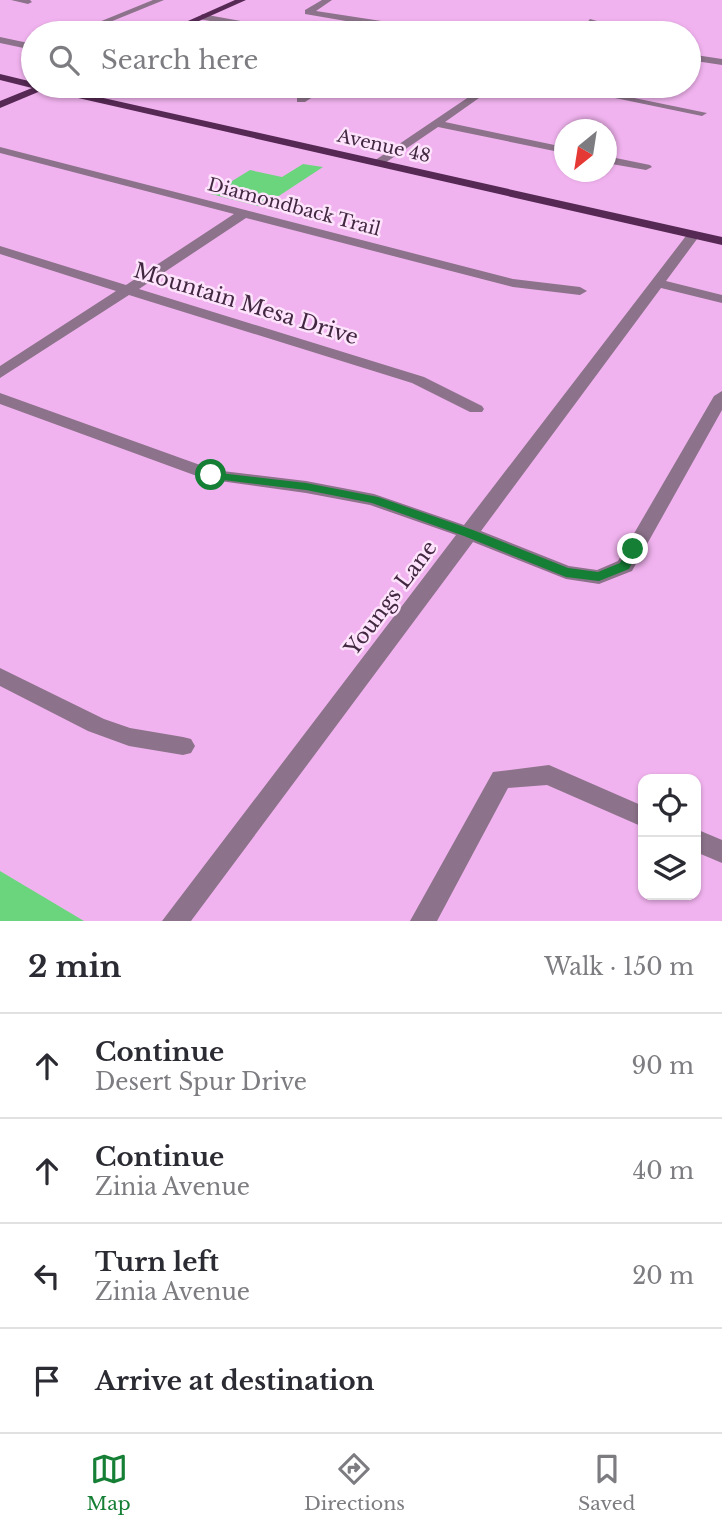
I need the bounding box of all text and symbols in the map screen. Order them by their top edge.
search box [21,21,701,98]
icon: search [45,41,83,79]
text: Search here [101,44,258,76]
north arrow [554,119,617,182]
street label: Avenue 48 [334,124,433,167]
street label: Diamondback Trail [205,173,383,241]
street label: Mountain Mesa Drive [131,257,361,351]
route start [195,459,226,490]
route end [617,533,648,564]
street label: Youngs Lane [339,535,443,661]
map controls [638,774,701,900]
button: locate [638,774,701,837]
button: layers [638,837,701,900]
text: 2 min [28,948,121,985]
text: Walk · 150 m [544,953,694,981]
text: Continue [95,1036,224,1068]
icon: ahead [28,1047,66,1085]
text: 90 m [632,1052,694,1080]
text: Desert Spur Drive [95,1068,307,1096]
text: Continue [95,1141,224,1173]
icon: ahead [28,1152,66,1190]
text: 40 m [633,1157,694,1185]
text: Zinia Avenue [95,1173,250,1201]
text: Turn left [95,1246,219,1278]
icon: left [28,1257,66,1295]
text: 20 m [632,1262,694,1290]
text: Zinia Avenue [95,1278,250,1306]
icon: arrive [28,1362,66,1400]
text: Arrive at destination [95,1365,375,1397]
tab: Map [87,1450,131,1515]
tab: Directions [304,1450,405,1515]
tab: Saved [578,1450,635,1515]

